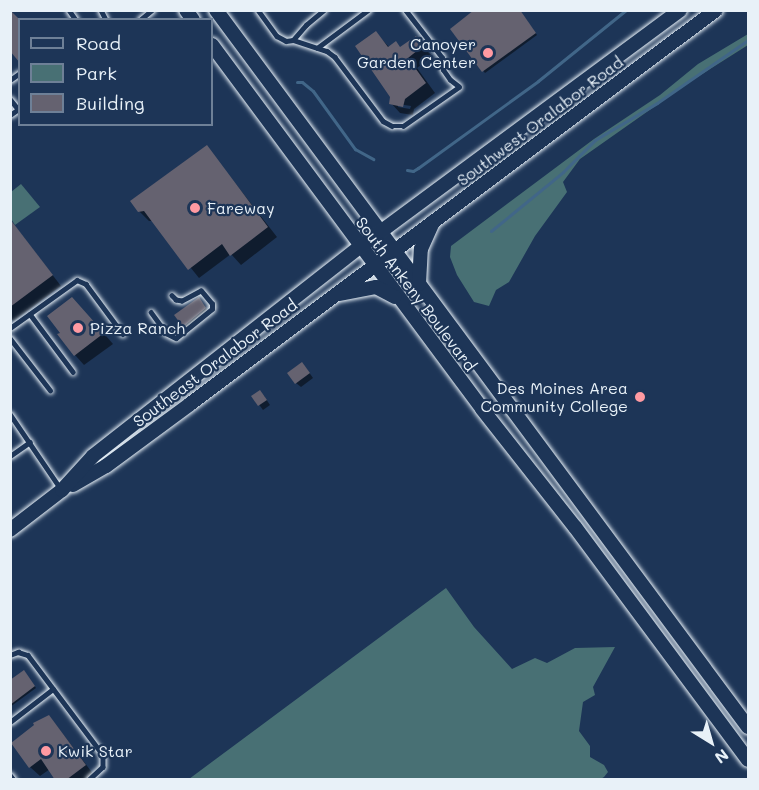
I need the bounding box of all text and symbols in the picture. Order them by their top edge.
legend [18,18,213,126]
text: Road [76,31,121,55]
place label: Canoyer Garden Center [357,34,476,72]
marker: Canoyer Garden Center [481,46,495,60]
street label: Southwest Oralabor Road [453,52,627,190]
text: Park [76,61,117,85]
text: Building [76,91,144,115]
place label: Fareway [207,198,275,218]
marker: Fareway [188,201,202,215]
street label: South Ankeny Boulevard [352,213,480,375]
street label: Southeast Oralabor Road [129,295,301,431]
place label: Pizza Ranch [90,318,185,338]
marker: Pizza Ranch [71,321,85,335]
place label: Des Moines Area Community College [481,378,628,416]
marker: Des Moines Area Community College [633,390,647,404]
north arrow [681,712,741,772]
place label: Kwik Star [58,741,133,761]
marker: Kwik Star [39,744,53,758]
text: N [711,745,733,769]

